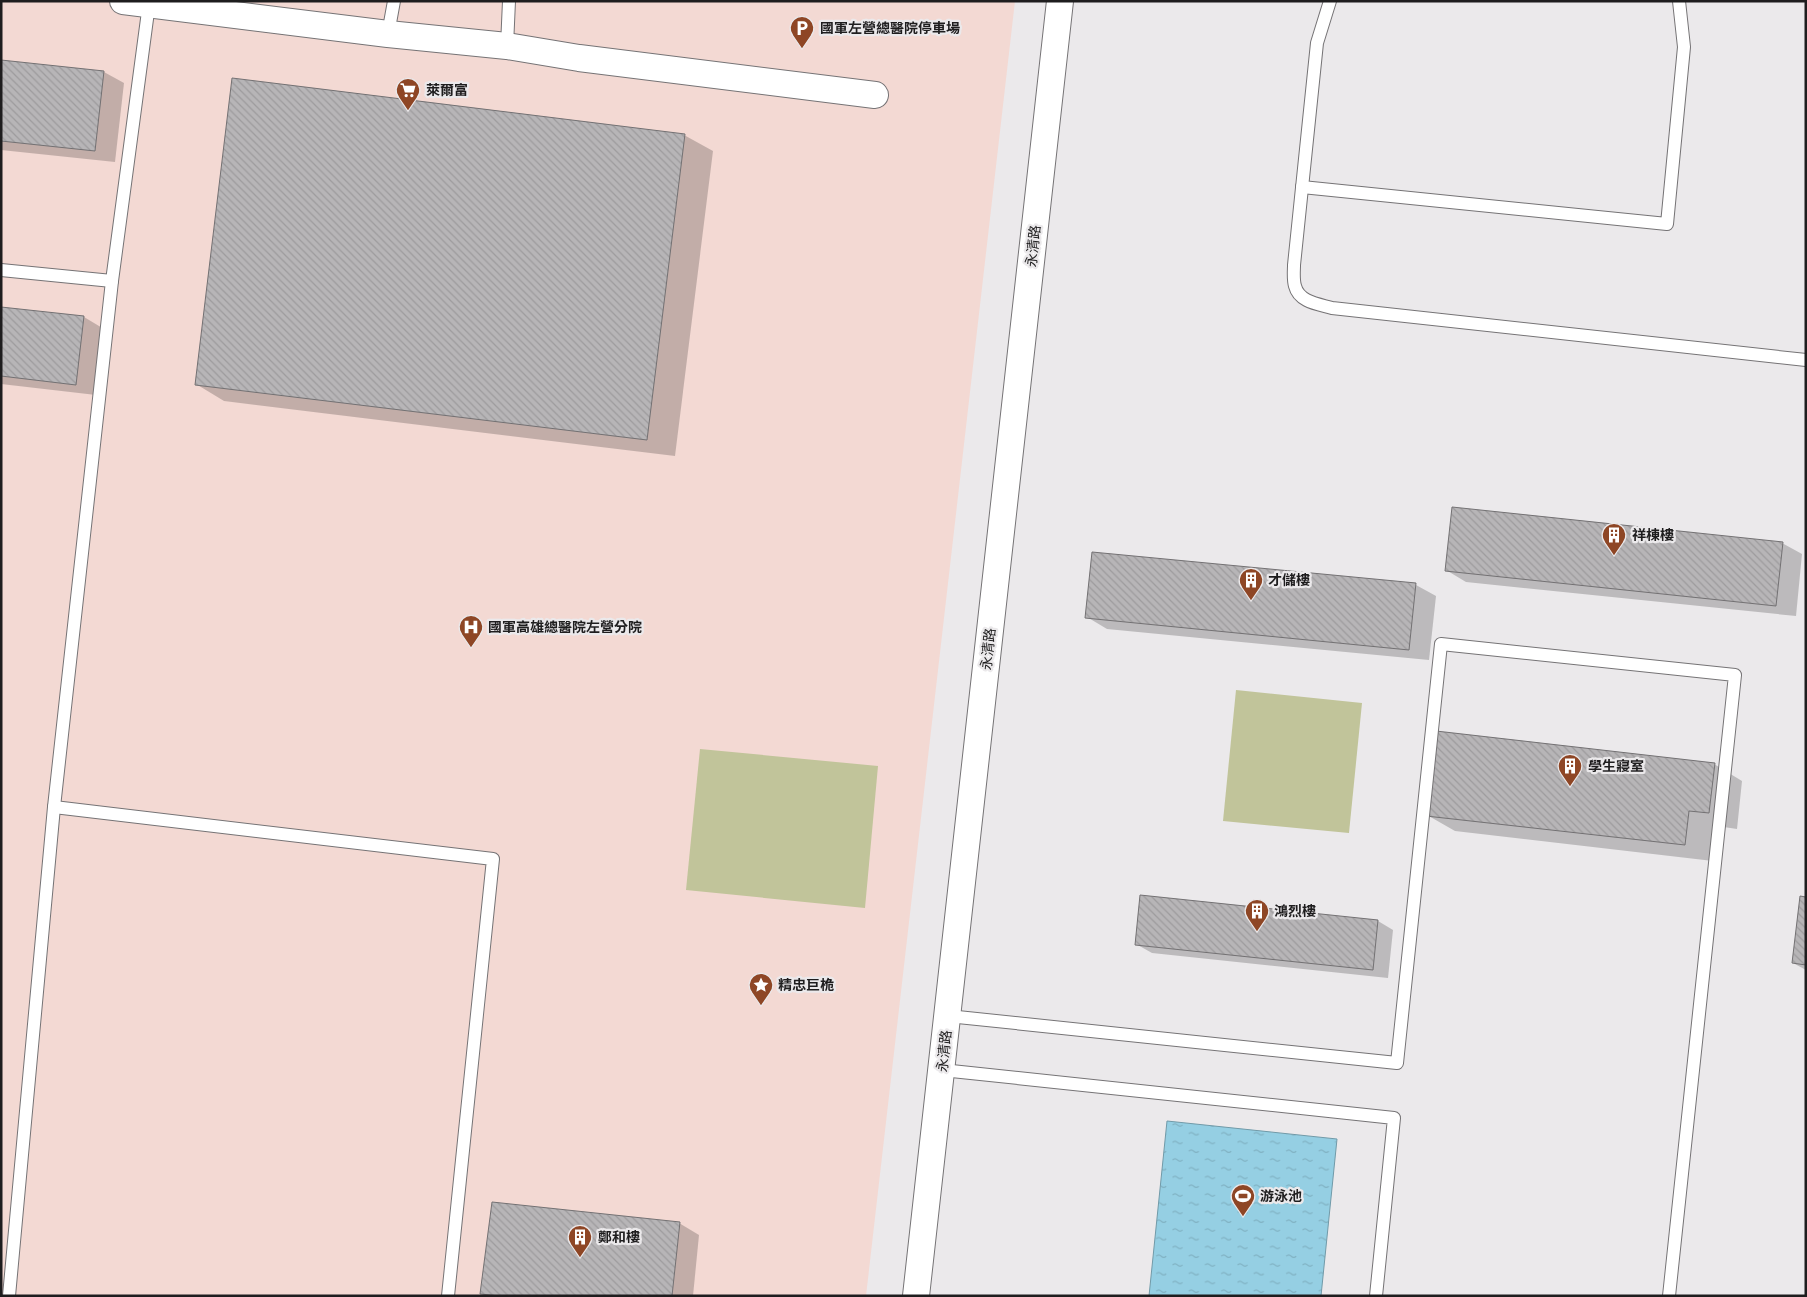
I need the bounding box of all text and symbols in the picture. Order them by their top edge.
parking icon: 國軍左營總醫院停車場 [789,15,815,49]
place label: 國軍左營總醫院停車場 [820,19,960,37]
supermarket icon: 萊爾富 [395,77,421,111]
place label: 萊爾富 [426,81,468,99]
street label: 永清路 [1022,224,1044,268]
building icon: 祥棟樓 [1601,522,1627,556]
place label: 祥棟樓 [1632,526,1674,544]
building icon: 才儲樓 [1238,567,1264,601]
place label: 才儲樓 [1268,571,1310,589]
hospital icon: 國軍高雄總醫院左營分院 [458,614,484,648]
place label: 國軍高雄總醫院左營分院 [488,618,642,636]
street label: 永清路 [977,627,999,671]
building icon: 學生寢室 [1557,753,1583,787]
place label: 學生寢室 [1588,757,1644,775]
building icon: 鴻烈樓 [1244,898,1270,932]
place label: 鴻烈樓 [1274,902,1316,920]
place icon: 精忠巨桅 [748,972,774,1006]
place label: 精忠巨桅 [778,976,834,994]
street label: 永清路 [933,1029,955,1073]
sports icon: 游泳池 [1230,1183,1256,1217]
place label: 游泳池 [1260,1187,1302,1205]
building icon: 鄭和樓 [567,1224,593,1258]
place label: 鄭和樓 [598,1228,640,1246]

